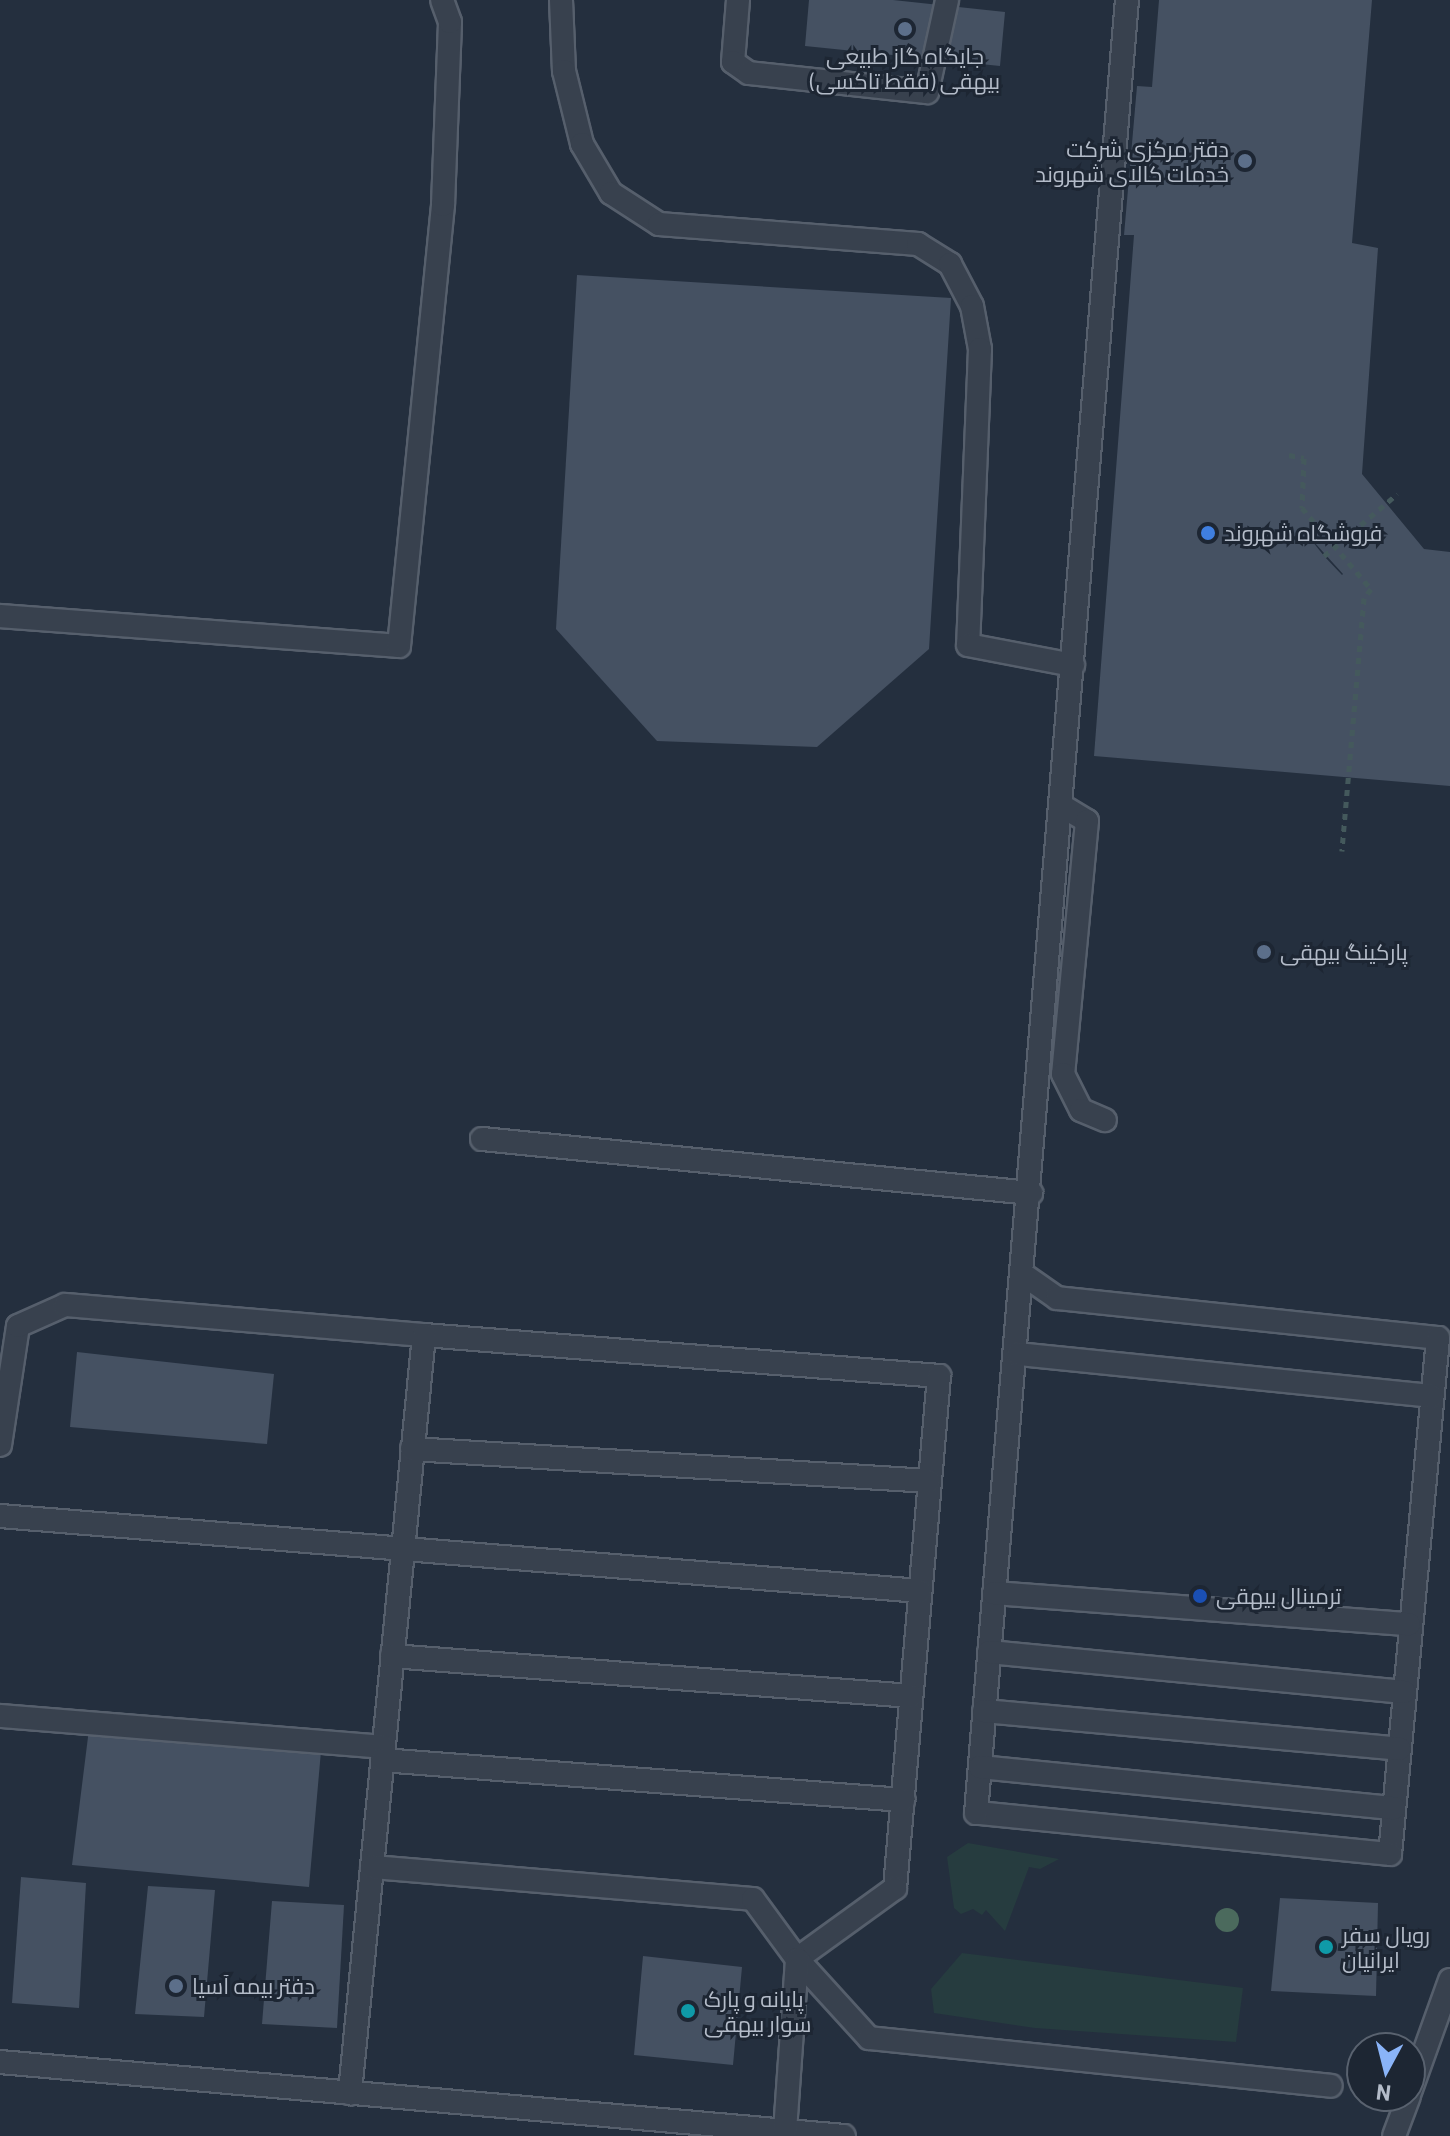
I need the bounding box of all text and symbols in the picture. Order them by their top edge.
marker: جایگاه گاز طبیعی بیهقی (فقط تاکسی) [896,20,914,38]
place label: جایگاه گاز طبیعی بیهقی (فقط تاکسی) [810,42,1000,94]
place label: دفتر مرکزی شرکت خدمات کالای شهروند [1035,135,1229,186]
marker: دفتر مرکزی شرکت خدمات کالای شهروند [1236,152,1254,170]
place label: فروشگاه شهروند [1224,520,1382,546]
marker: فروشگاه شهروند [1199,524,1217,542]
place label: پارکینگ بیهقی [1280,939,1408,965]
marker: پارکینگ بیهقی [1255,943,1273,961]
place label: ترمینال بیهقی [1216,1583,1341,1609]
marker: ترمینال بیهقی [1191,1587,1209,1605]
place label: رویال سفر ایرانیان [1342,1921,1430,1972]
marker: رویال سفر ایرانیان [1317,1938,1335,1956]
place label: دفتر بیمه آسیا [192,1973,315,1999]
marker: دفتر بیمه آسیا [167,1977,185,1995]
place label: پایانه و پارک سوار بیهقی [704,1985,811,2036]
marker: پایانه و پارک سوار بیهقی [679,2002,697,2020]
north arrow [1346,2032,1426,2112]
text: N [1374,2080,1392,2108]

